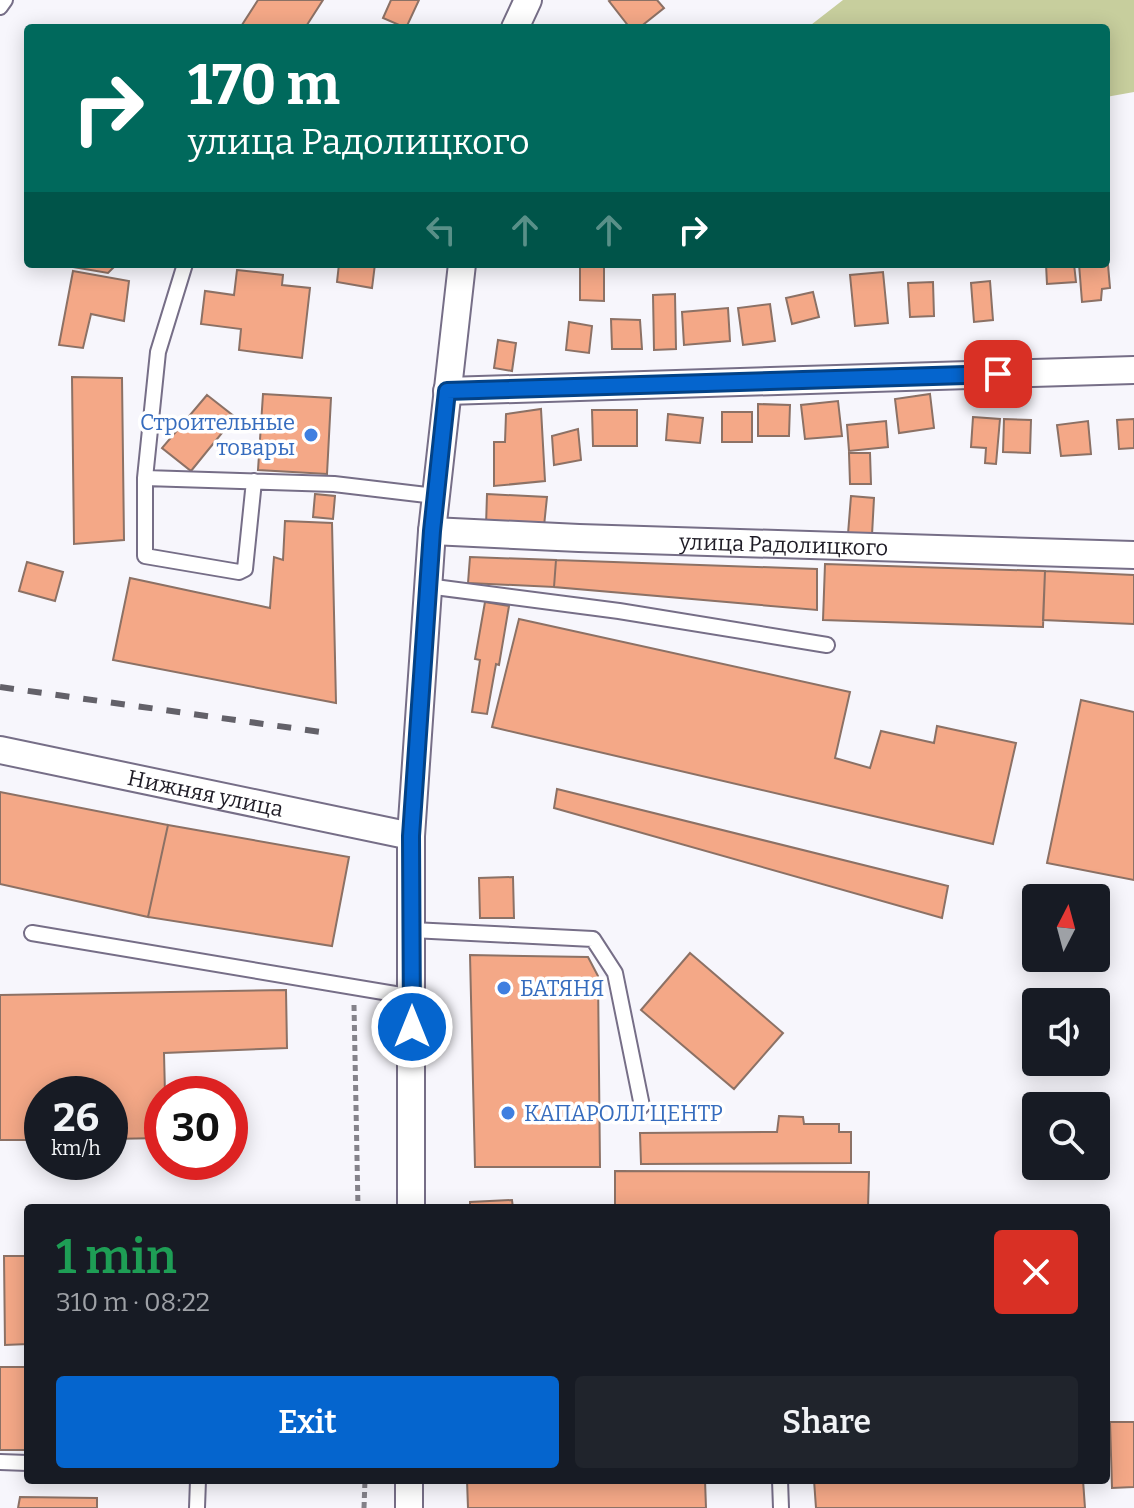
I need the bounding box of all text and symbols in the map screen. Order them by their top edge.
text: 170 m [188,52,340,119]
icon: right [56,56,160,160]
text: улица Радолицкого [188,120,530,164]
icon: left [419,208,463,252]
icon: ahead [503,208,547,252]
icon: ahead [587,208,631,252]
icon: right [671,208,715,252]
pin [964,340,1032,408]
icon: arrive [976,352,1020,396]
place label: Строительные товары [140,409,295,461]
marker: Строительные товары [302,426,320,444]
street label: улица Радолицкого [678,528,889,561]
street label: Нижняя улица [125,764,286,823]
north arrow [1022,884,1110,972]
map controls [1022,884,1110,1180]
place label: БАТЯНЯ [520,975,604,1002]
marker: БАТЯНЯ [495,979,513,997]
position arrow [370,985,454,1069]
button: sound [1022,988,1110,1076]
speed limit sign: 30 [144,1076,248,1180]
button: search [1022,1092,1110,1180]
text: 26 [53,1094,99,1142]
place label: КАПАРОЛЛ ЦЕНТР [524,1100,723,1127]
marker: КАПАРОЛЛ ЦЕНТР [499,1104,517,1122]
text: km/h [51,1136,101,1160]
text: 1 min [56,1228,177,1286]
button: close [994,1230,1078,1314]
text: 310 m · 08:22 [56,1287,210,1318]
button: Exit [56,1376,559,1468]
button: Share [575,1376,1078,1468]

